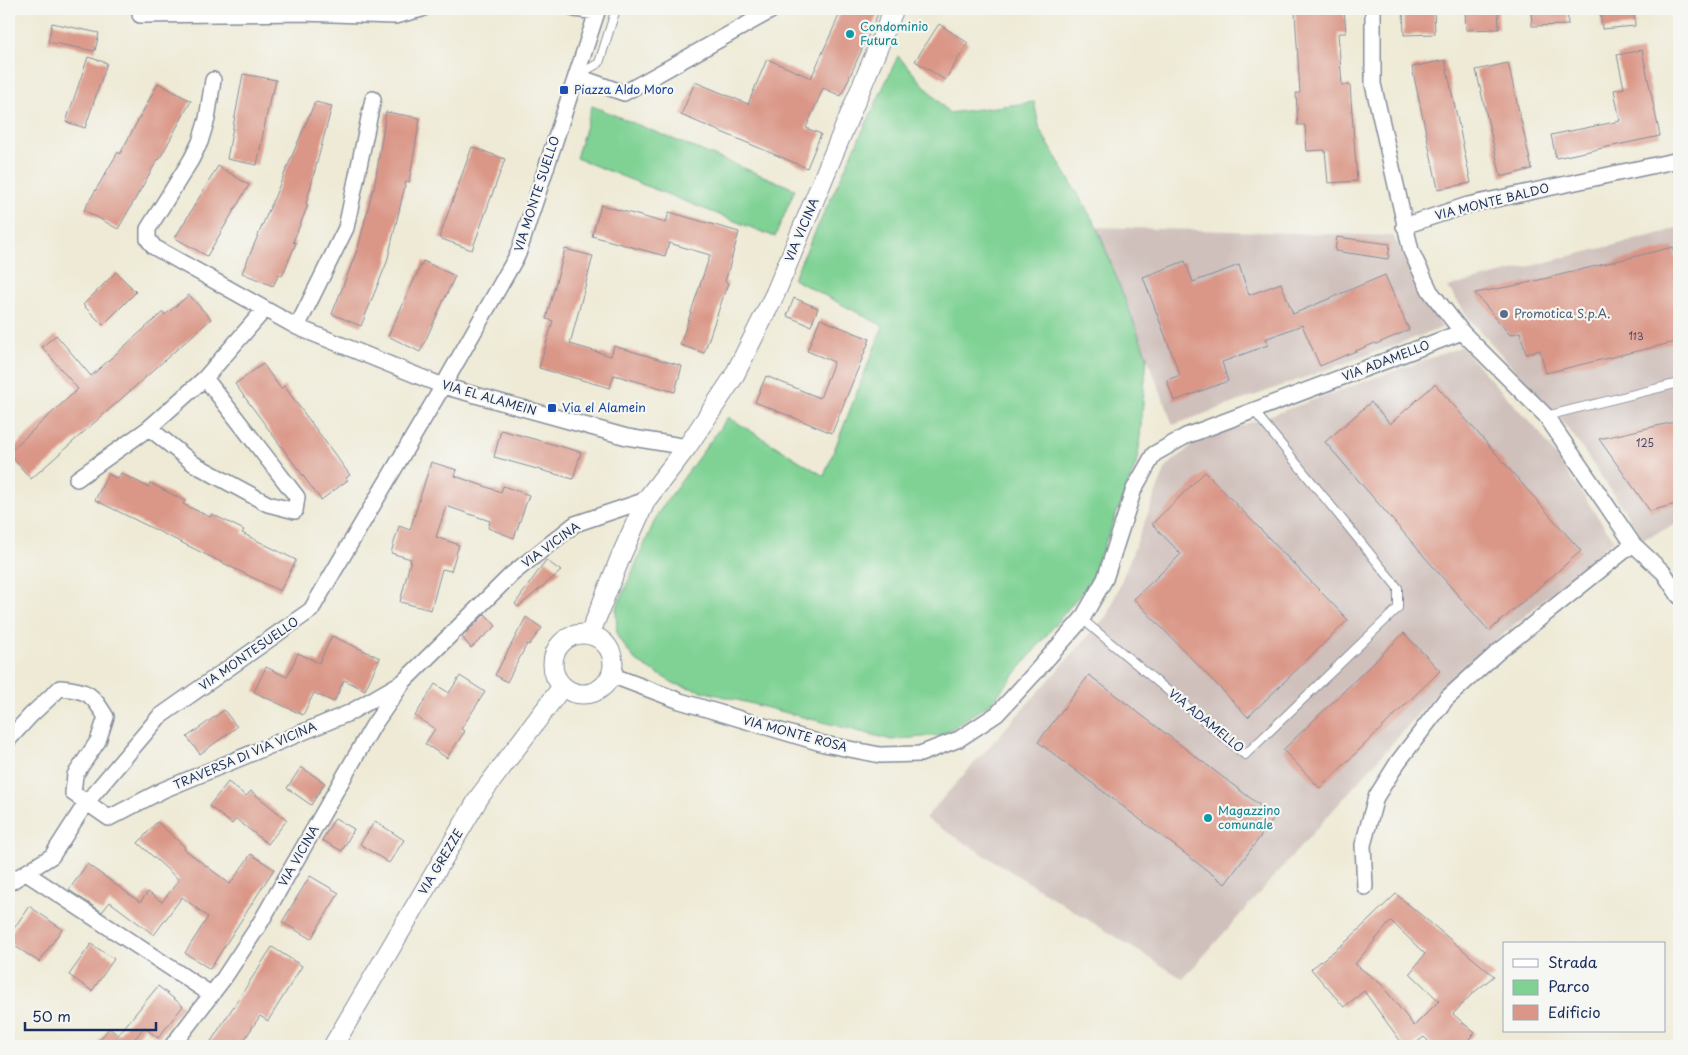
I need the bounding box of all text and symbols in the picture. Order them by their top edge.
place label: Condominio Futura [860,17,928,49]
marker: Condominio Futura [844,28,856,40]
place label: Piazza Aldo Moro [574,80,674,98]
marker: Piazza Aldo Moro [558,84,570,96]
street label: VIA MONTE SUELLO [509,134,563,254]
street label: VIA MONTE BALDO [1433,178,1551,224]
street label: VIA VICINA [780,195,823,264]
place label: Promotica S.p.A. [1514,304,1610,322]
marker: Promotica S.p.A. [1498,308,1510,320]
house number: 113 [1628,328,1644,343]
street label: VIA ADAMELLO [1339,335,1432,385]
street label: VIA EL ALAMEIN [440,375,539,419]
place label: Via el Alamein [562,398,646,416]
marker: Via el Alamein [546,402,558,414]
house number: 125 [1636,435,1654,450]
street label: VIA VICINA [518,517,583,571]
street label: VIA MONTESUELLO [195,612,302,694]
street label: VIA ADAMELLO [1165,684,1248,756]
street label: VIA MONTE ROSA [741,710,850,756]
street label: TRAVERSA DI VIA VICINA [170,717,319,793]
place label: Magazzino comunale [1218,801,1280,833]
marker: Magazzino comunale [1202,812,1214,824]
street label: VIA VICINA [273,822,323,889]
street label: VIA GREZZE [413,825,467,898]
legend [1503,942,1666,1032]
text: Strada [1548,950,1598,973]
text: Parco [1548,974,1590,997]
scale bar [25,1000,156,1032]
text: Edificio [1548,1000,1601,1023]
text: 50 m [32,1004,71,1027]

